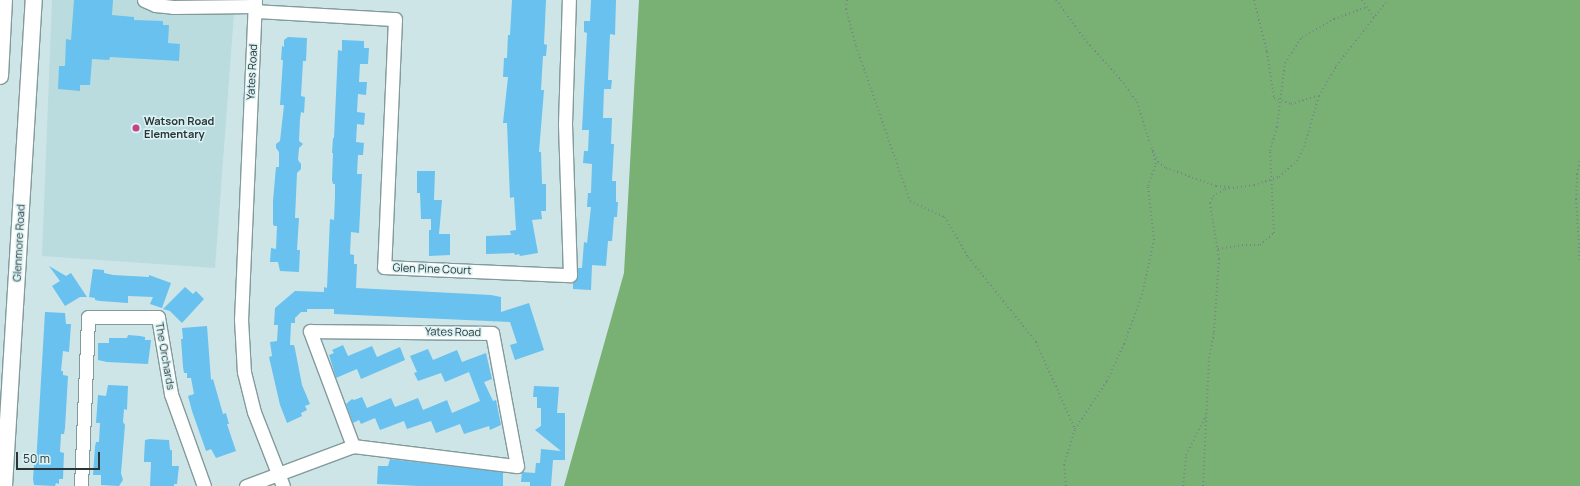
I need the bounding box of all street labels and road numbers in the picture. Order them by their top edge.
street label: Yates Road [244,44,260,100]
street label: Glenmore Road [10,204,28,282]
street label: Glen Pine Court [392,261,472,277]
street label: The Orchards [153,321,177,391]
street label: Yates Road [425,325,481,339]

